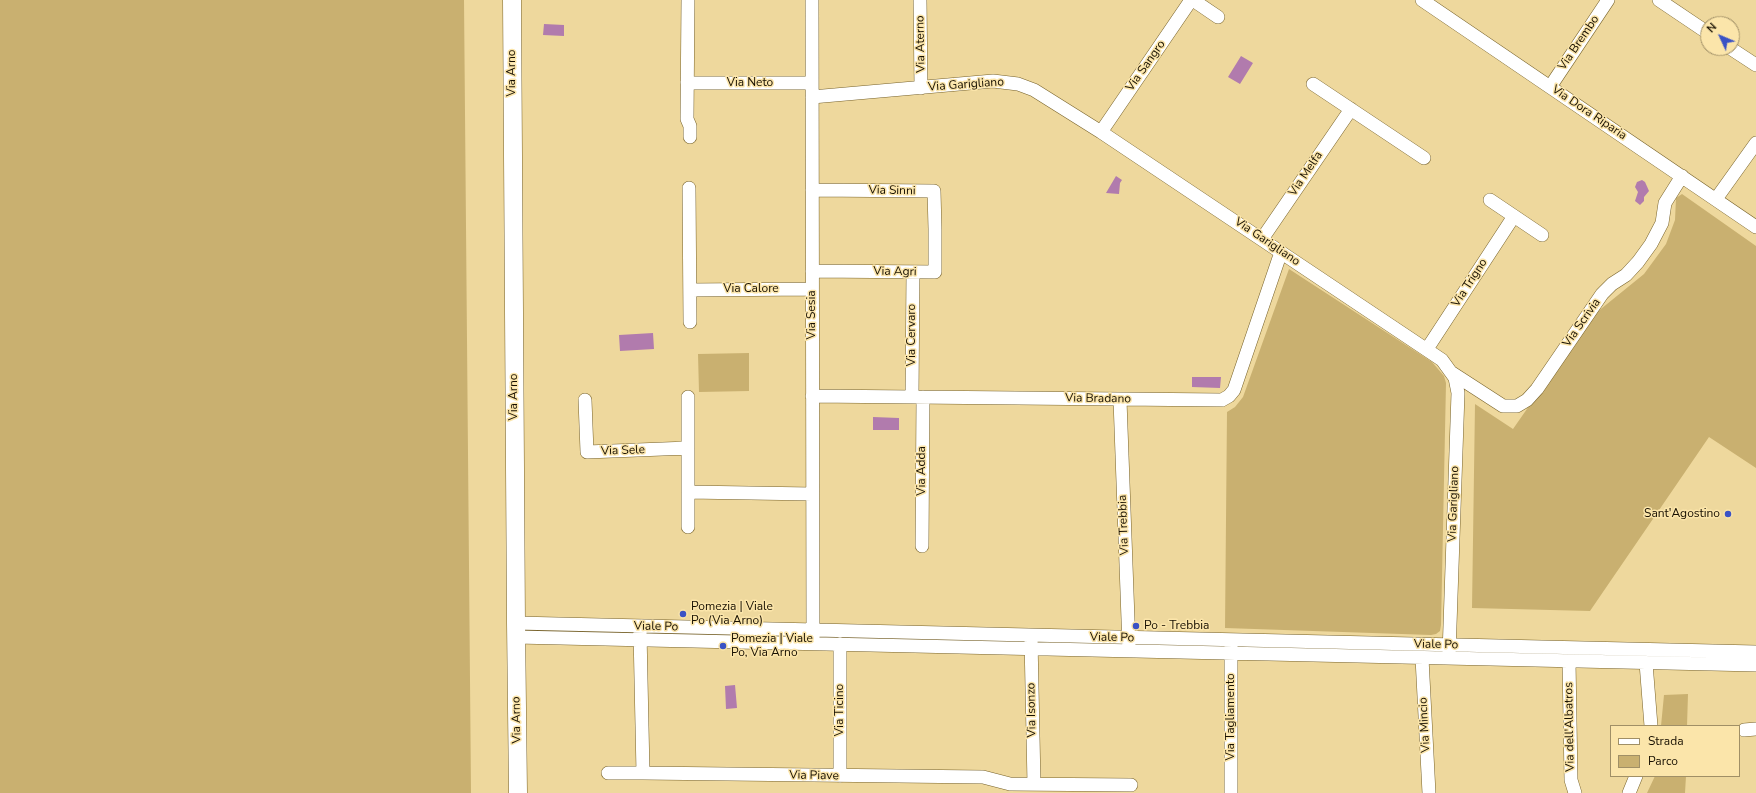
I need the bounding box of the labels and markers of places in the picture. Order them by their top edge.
place label: Sant'Agostino [1644,507,1720,521]
marker: Sant'Agostino [1723,509,1733,519]
place label: Pomezia | Viale Po (Via Arno) [691,600,773,628]
marker: Pomezia | Viale Po (Via Arno) [678,609,688,619]
place label: Po - Trebbia [1144,619,1209,633]
marker: Po - Trebbia [1131,621,1141,631]
place label: Pomezia | Viale Po, Via Arno [731,632,813,660]
marker: Pomezia | Viale Po, Via Arno [718,641,728,651]

